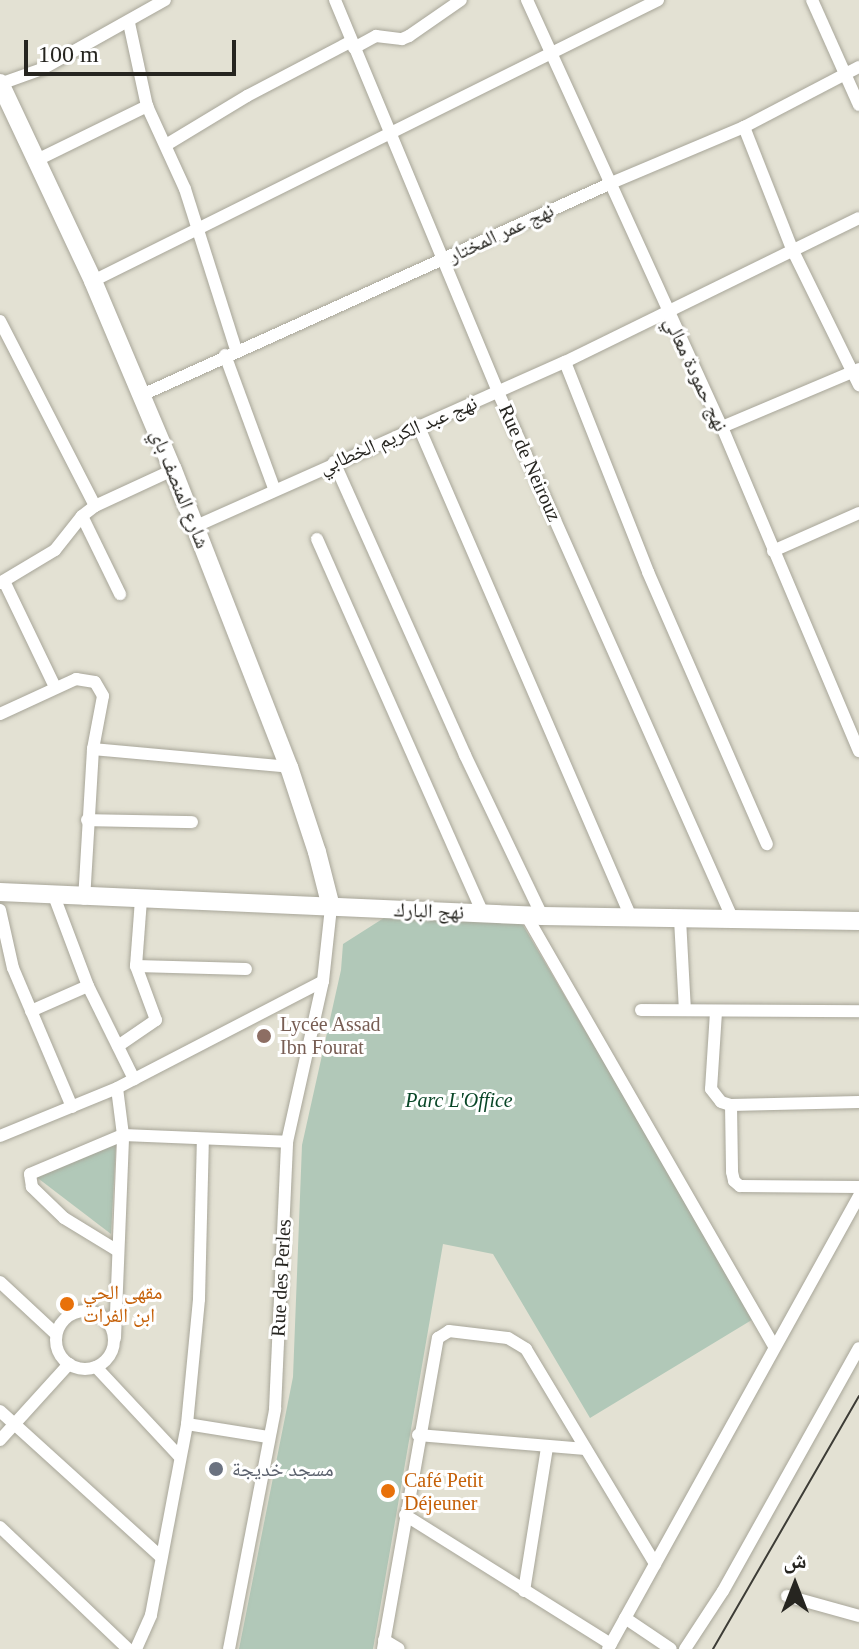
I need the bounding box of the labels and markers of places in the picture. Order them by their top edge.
place label: Lycée Assad Ibn Fourat [280,1012,382,1059]
marker: Lycée Assad Ibn Fourat [255,1027,273,1045]
place label: مقهى الحي ابن الفرات [83,1280,162,1327]
marker: مقهى الحي ابن الفرات [58,1295,76,1313]
place label: مسجد خديجة [232,1457,334,1481]
marker: مسجد خديجة [207,1460,225,1478]
place label: Café Petit Déjeuner [404,1468,483,1515]
marker: Café Petit Déjeuner [379,1482,397,1500]

